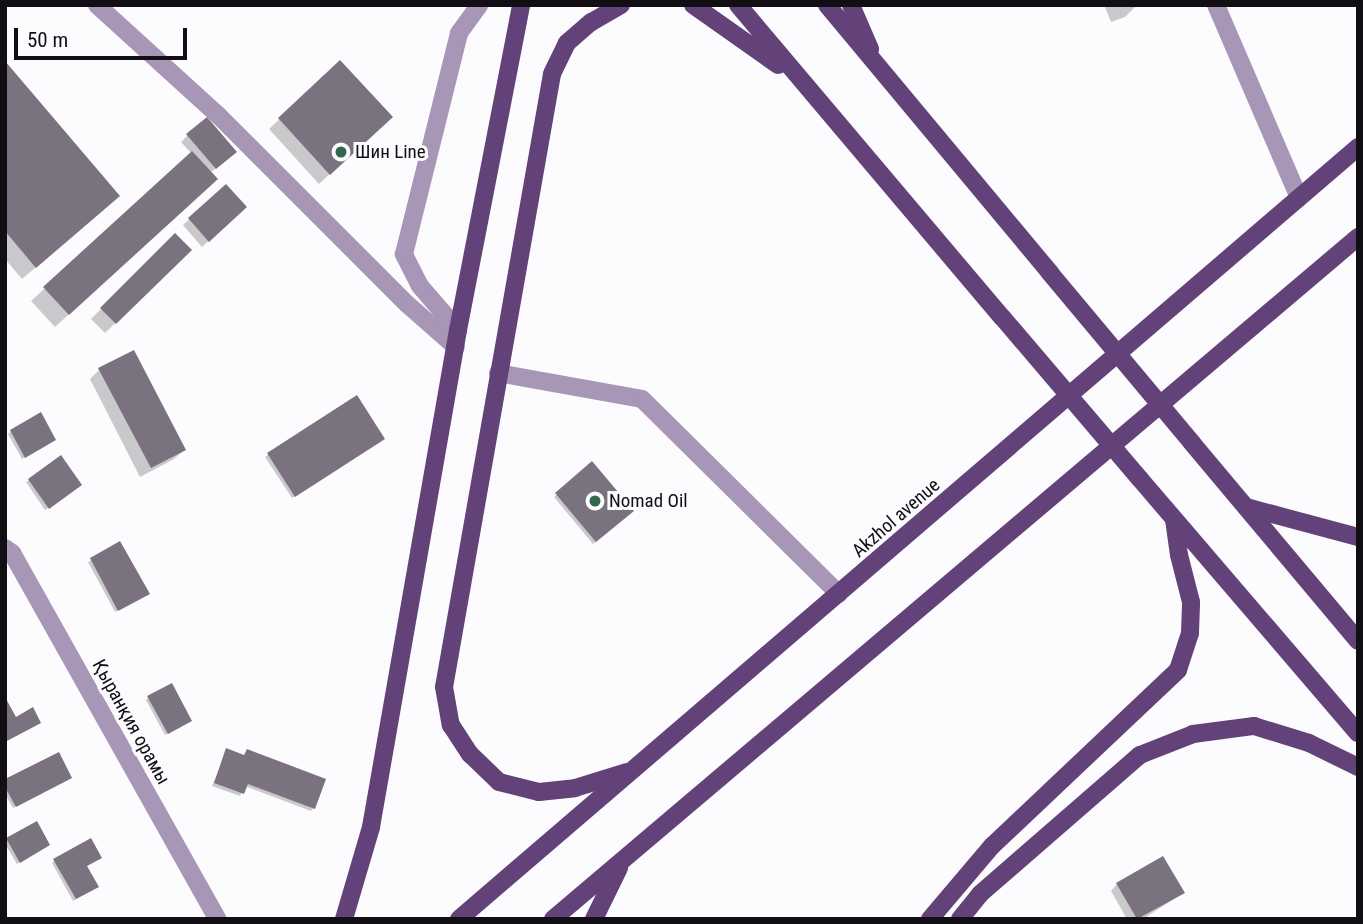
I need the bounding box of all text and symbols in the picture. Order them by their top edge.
scale bar [18,14,191,58]
text: 50 m [27,28,68,52]
place label: Шин Line [355,141,426,163]
marker: Шин Line [333,144,349,160]
street label: Akzhol avenue [848,474,944,562]
place label: Nomad Oil [609,490,688,512]
marker: Nomad Oil [587,493,603,509]
street label: Қыранқия орамы [87,656,175,788]

